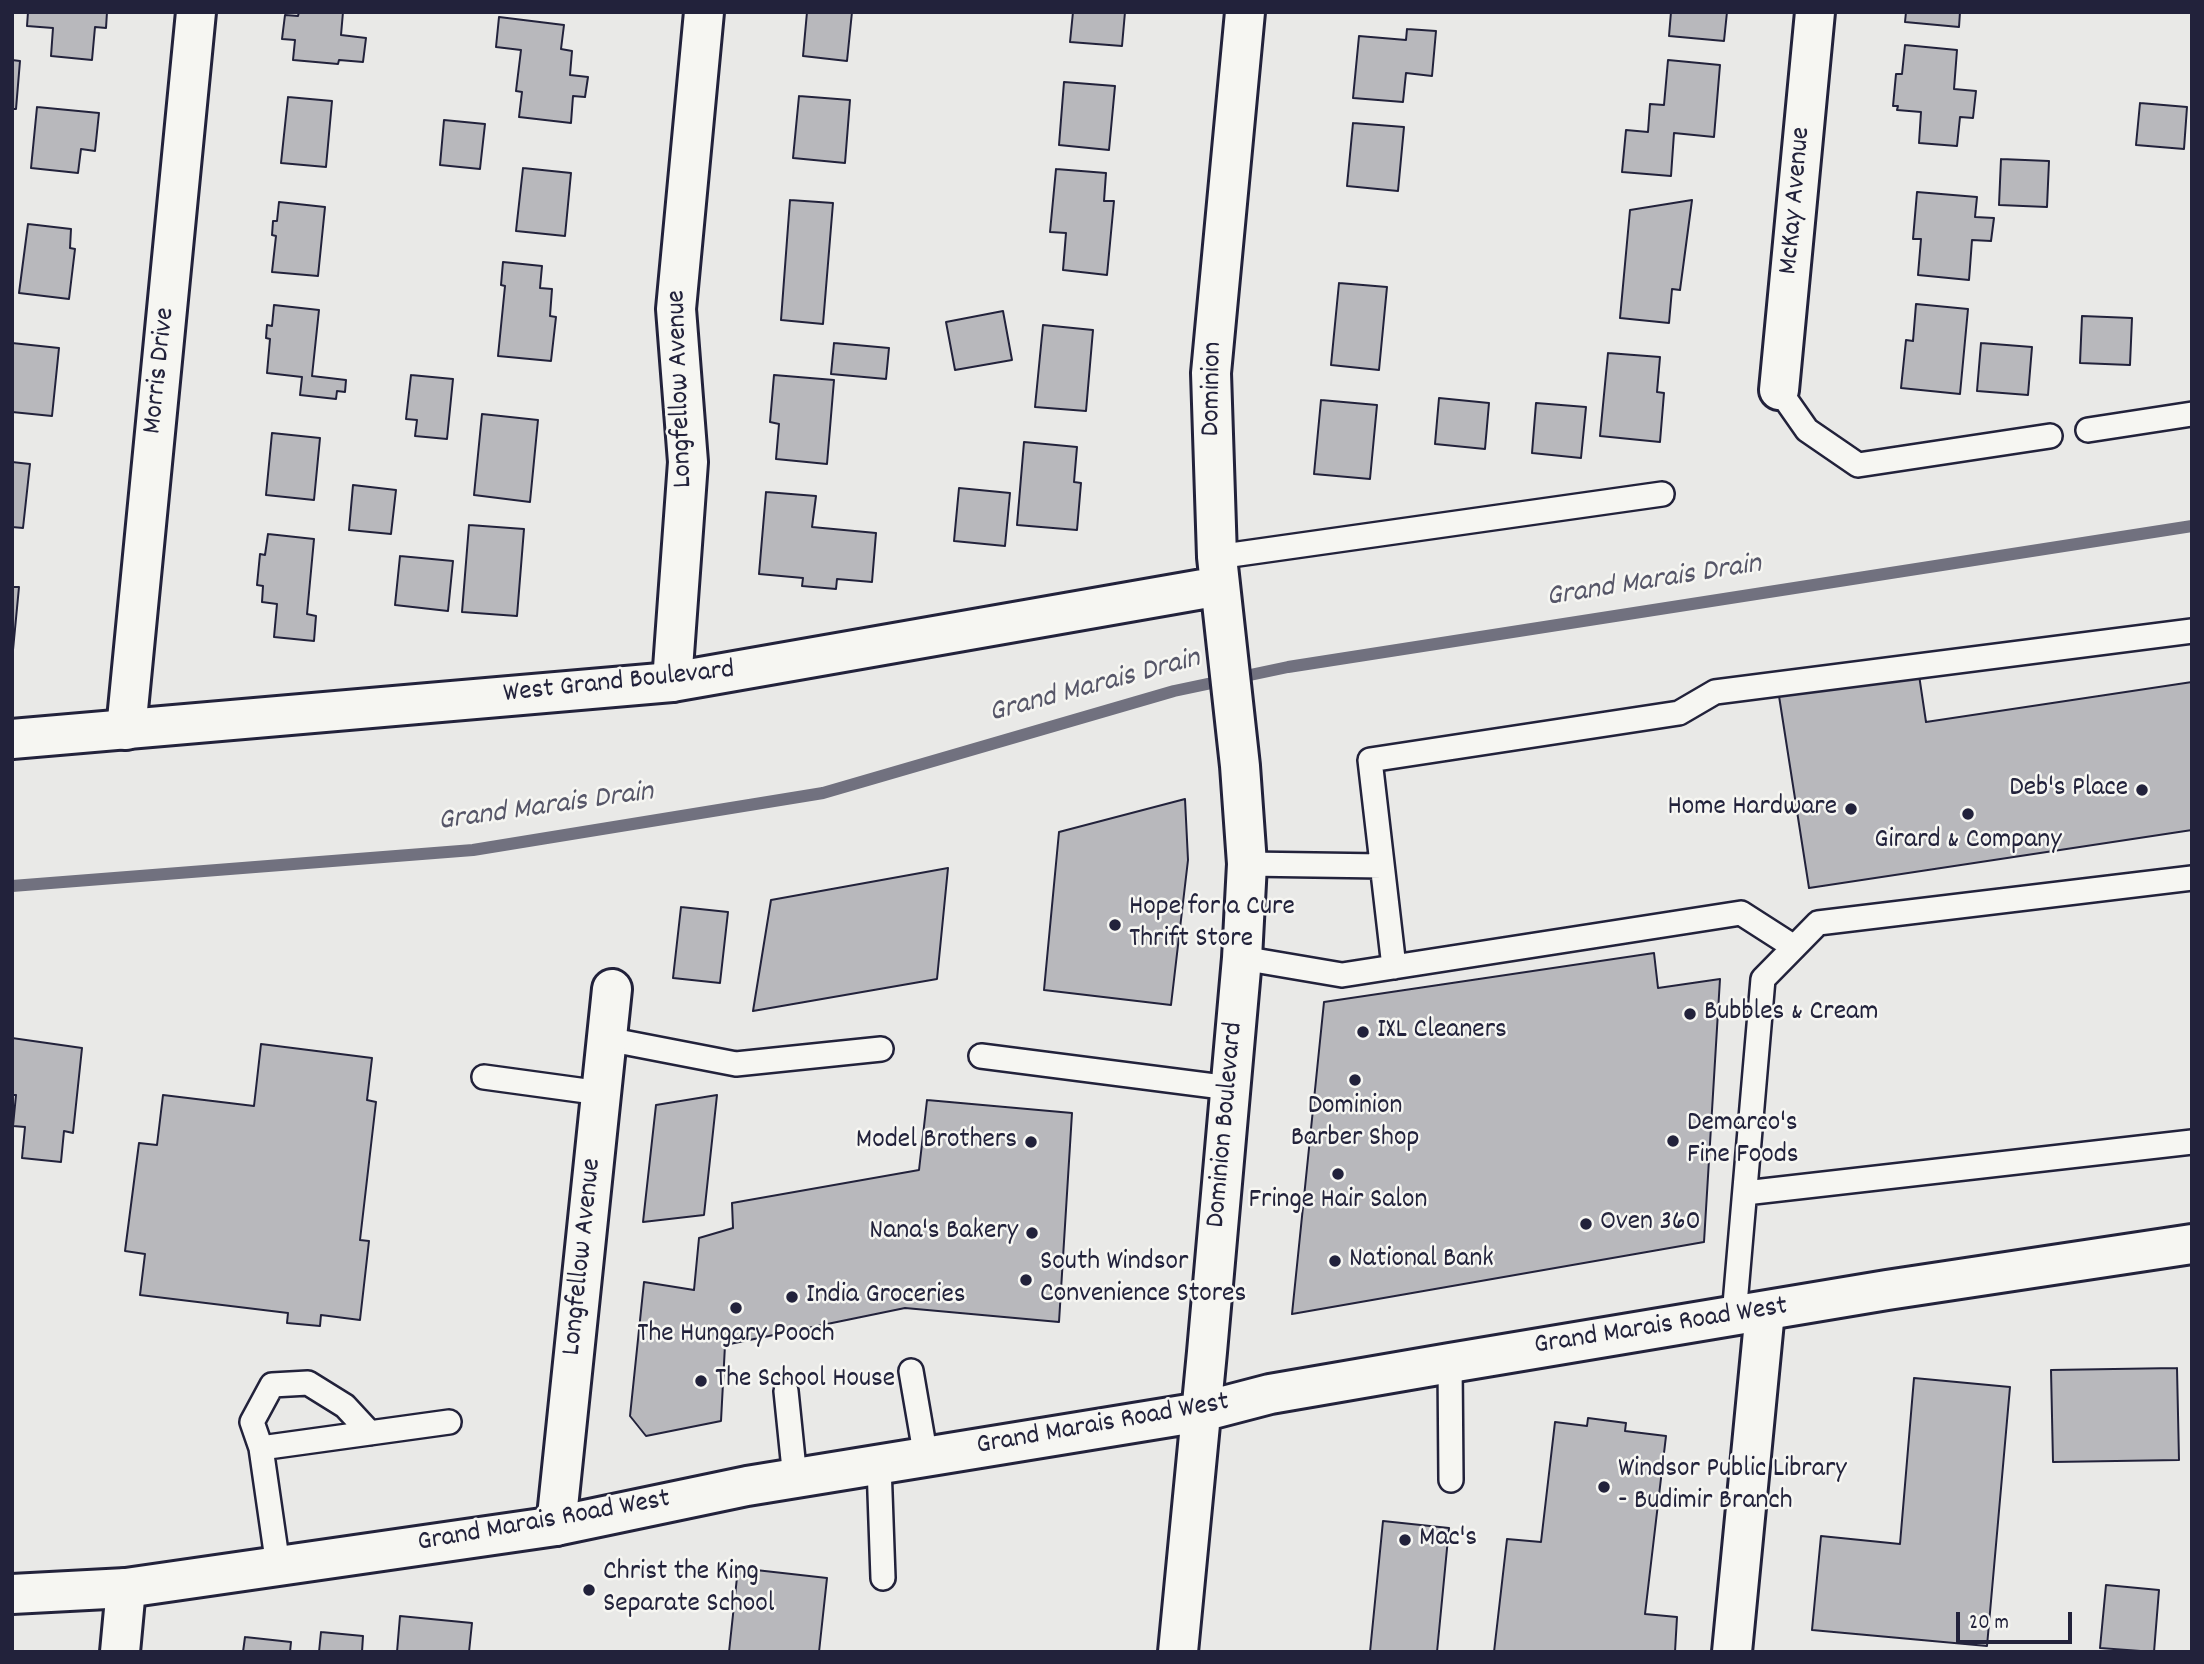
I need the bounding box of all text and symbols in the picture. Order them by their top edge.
street label: McKay Avenue [1774,126,1820,276]
street label: Longfellow Avenue [662,289,702,489]
street label: Morris Drive [138,306,184,436]
street label: Dominion [1196,341,1232,437]
water label: Grand Marais Drain [1544,548,1764,618]
water label: Grand Marais Drain [986,643,1204,733]
street label: West Grand Boulevard [502,655,736,713]
place label: Deb's Place [2009,773,2128,807]
water label: Grand Marais Drain [436,776,656,842]
marker: Deb's Place [2134,782,2150,798]
place label: Home Hardware [1667,792,1837,826]
marker: Home Hardware [1843,801,1859,817]
marker: Girard & Company [1960,806,1976,822]
place label: Girard & Company [1874,825,2062,859]
place label: Hope for a Cure Thrift Store [1129,892,1295,958]
marker: Hope for a Cure Thrift Store [1107,917,1123,933]
place label: Bubbles & Cream [1704,997,1878,1031]
marker: Bubbles & Cream [1682,1006,1698,1022]
place label: IXL Cleaners [1377,1015,1507,1049]
street label: Dominion Boulevard [1201,1021,1253,1229]
marker: IXL Cleaners [1355,1024,1371,1040]
marker: Dominion Barber Shop [1347,1072,1363,1088]
place label: Dominion Barber Shop [1291,1091,1419,1157]
place label: Demarco's Fine Foods [1687,1108,1799,1174]
place label: Model Brothers [856,1125,1017,1159]
marker: Demarco's Fine Foods [1665,1133,1681,1149]
marker: Model Brothers [1023,1134,1039,1150]
street label: Longfellow Avenue [557,1157,611,1357]
marker: Fringe Hair Salon [1330,1166,1346,1182]
place label: Fringe Hair Salon [1249,1185,1427,1219]
place label: Oven 360 [1600,1207,1701,1241]
place label: Nana's Bakery [869,1216,1018,1250]
marker: Oven 360 [1578,1216,1594,1232]
marker: Nana's Bakery [1024,1225,1040,1241]
place label: National Bank [1349,1244,1494,1278]
place label: South Windsor Convenience Stores [1040,1247,1246,1313]
marker: National Bank [1327,1253,1343,1269]
marker: South Windsor Convenience Stores [1018,1272,1034,1288]
place label: India Groceries [806,1280,966,1314]
marker: India Groceries [784,1289,800,1305]
street label: Grand Marais Road West [1532,1291,1790,1365]
marker: The Hungary Pooch [728,1300,744,1316]
place label: The Hungary Pooch [637,1319,835,1353]
place label: The School House [715,1364,895,1398]
marker: The School House [693,1373,709,1389]
street label: Grand Marais Road West [974,1387,1232,1465]
place label: Windsor Public Library - Budimir Branch [1618,1454,1847,1520]
marker: Windsor Public Library - Budimir Branch [1596,1479,1612,1495]
street label: Grand Marais Road West [415,1484,673,1562]
place label: Mac's [1419,1523,1477,1557]
marker: Mac's [1397,1532,1413,1548]
place label: Christ the King Separate School [603,1557,774,1623]
marker: Christ the King Separate School [581,1582,597,1598]
scale bar [1959,1598,2074,1642]
text: 20 m [1969,1609,2009,1639]

